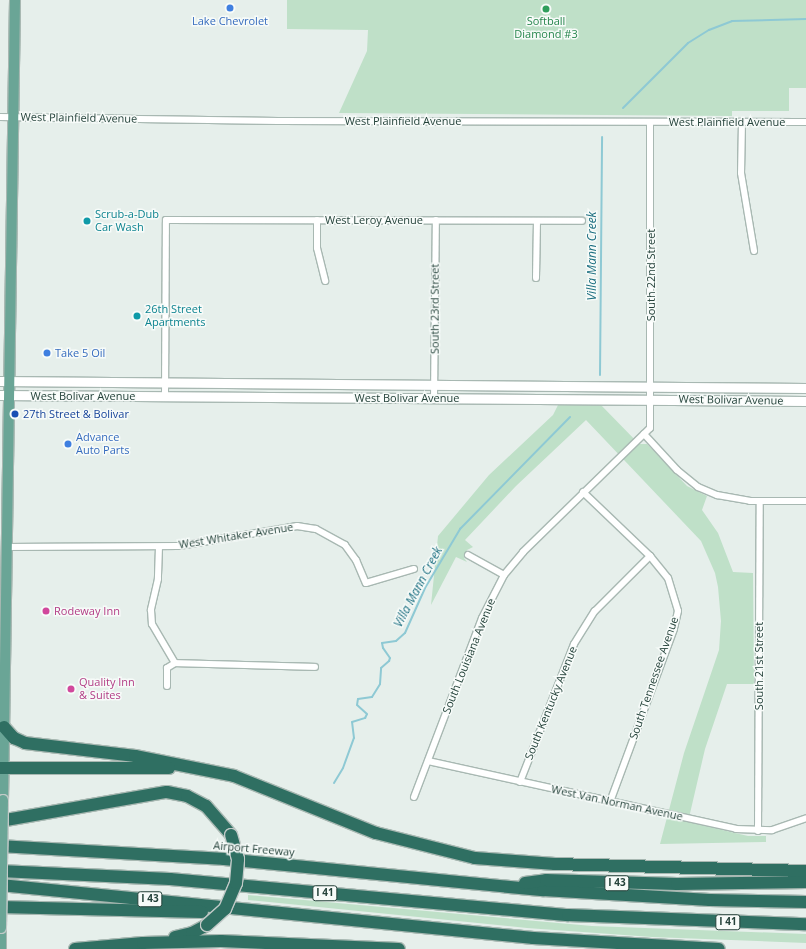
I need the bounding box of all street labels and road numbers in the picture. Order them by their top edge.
street label: West Plainfield Avenue [21,110,137,126]
street label: West Plainfield Avenue [345,114,461,128]
street label: West Plainfield Avenue [669,115,785,129]
street label: West Leroy Avenue [325,213,423,227]
street label: South 22nd Street [644,229,658,321]
street label: South 23rd Street [428,264,442,354]
street label: West Bolivar Avenue [31,389,135,403]
street label: West Bolivar Avenue [355,391,459,405]
street label: West Bolivar Avenue [678,392,784,408]
street label: West Whitaker Avenue [178,520,294,552]
street label: South Louisiana Avenue [440,597,498,715]
street label: South Tennessee Avenue [627,615,681,741]
street label: South 21st Street [752,622,766,710]
street label: South Kentucky Avenue [522,644,580,762]
street label: West Van Norman Avenue [550,783,684,823]
street label: Airport Freeway [213,839,295,859]
road number: I 43 [604,875,630,891]
road number: I 41 [312,885,338,901]
road number: I 43 [137,891,163,907]
road number: I 41 [715,914,741,930]

